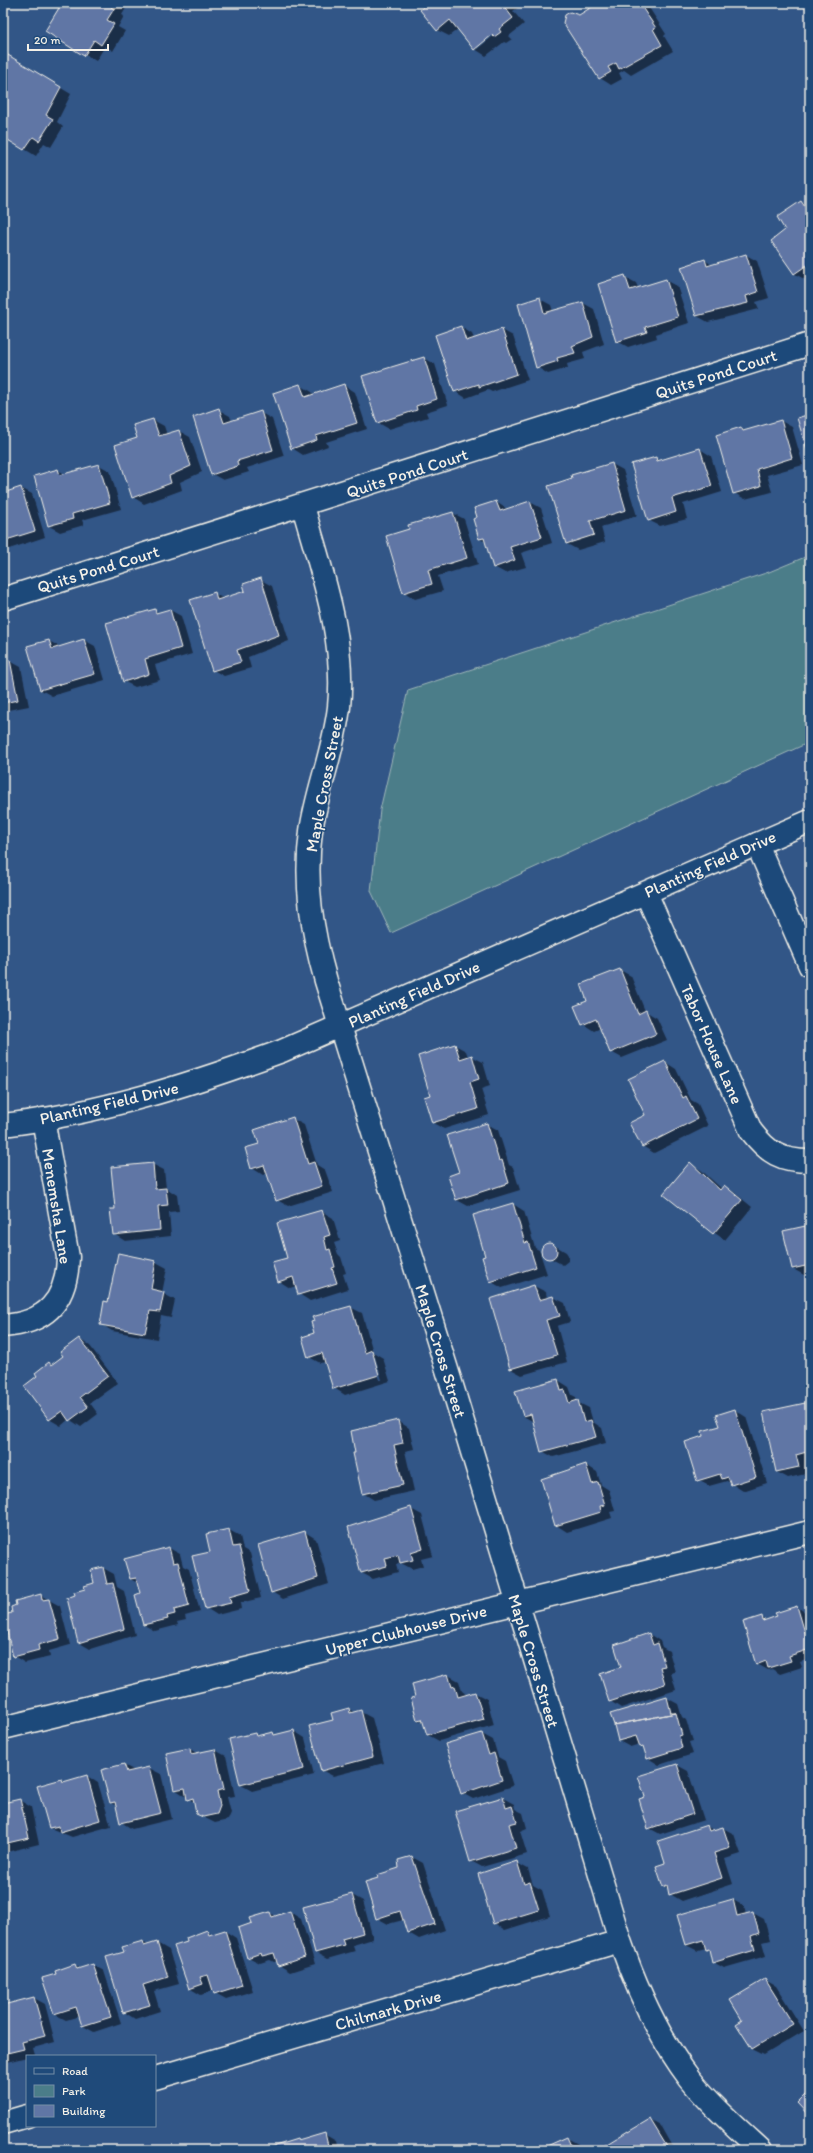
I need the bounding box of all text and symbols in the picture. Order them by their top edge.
scale bar [28,26,108,52]
text: 20 m [34,33,61,47]
street label: Quits Pond Court [653,345,779,403]
street label: Quits Pond Court [344,444,470,502]
street label: Quits Pond Court [34,541,162,597]
street label: Maple Cross Street [301,714,347,854]
street label: Planting Field Drive [641,826,779,902]
street label: Planting Field Drive [345,956,483,1032]
street label: Tabor House Lane [677,981,747,1107]
street label: Planting Field Drive [38,1077,180,1129]
street label: Menemsha Lane [38,1147,76,1265]
street label: Maple Cross Street [411,1282,471,1421]
street label: Maple Cross Street [504,1592,564,1731]
street label: Upper Clubhouse Drive [323,1600,489,1660]
street label: Chilmark Drive [333,1985,443,2035]
legend [26,2055,156,2127]
text: Road [62,2064,88,2078]
text: Park [62,2084,86,2098]
text: Building [62,2104,106,2118]

